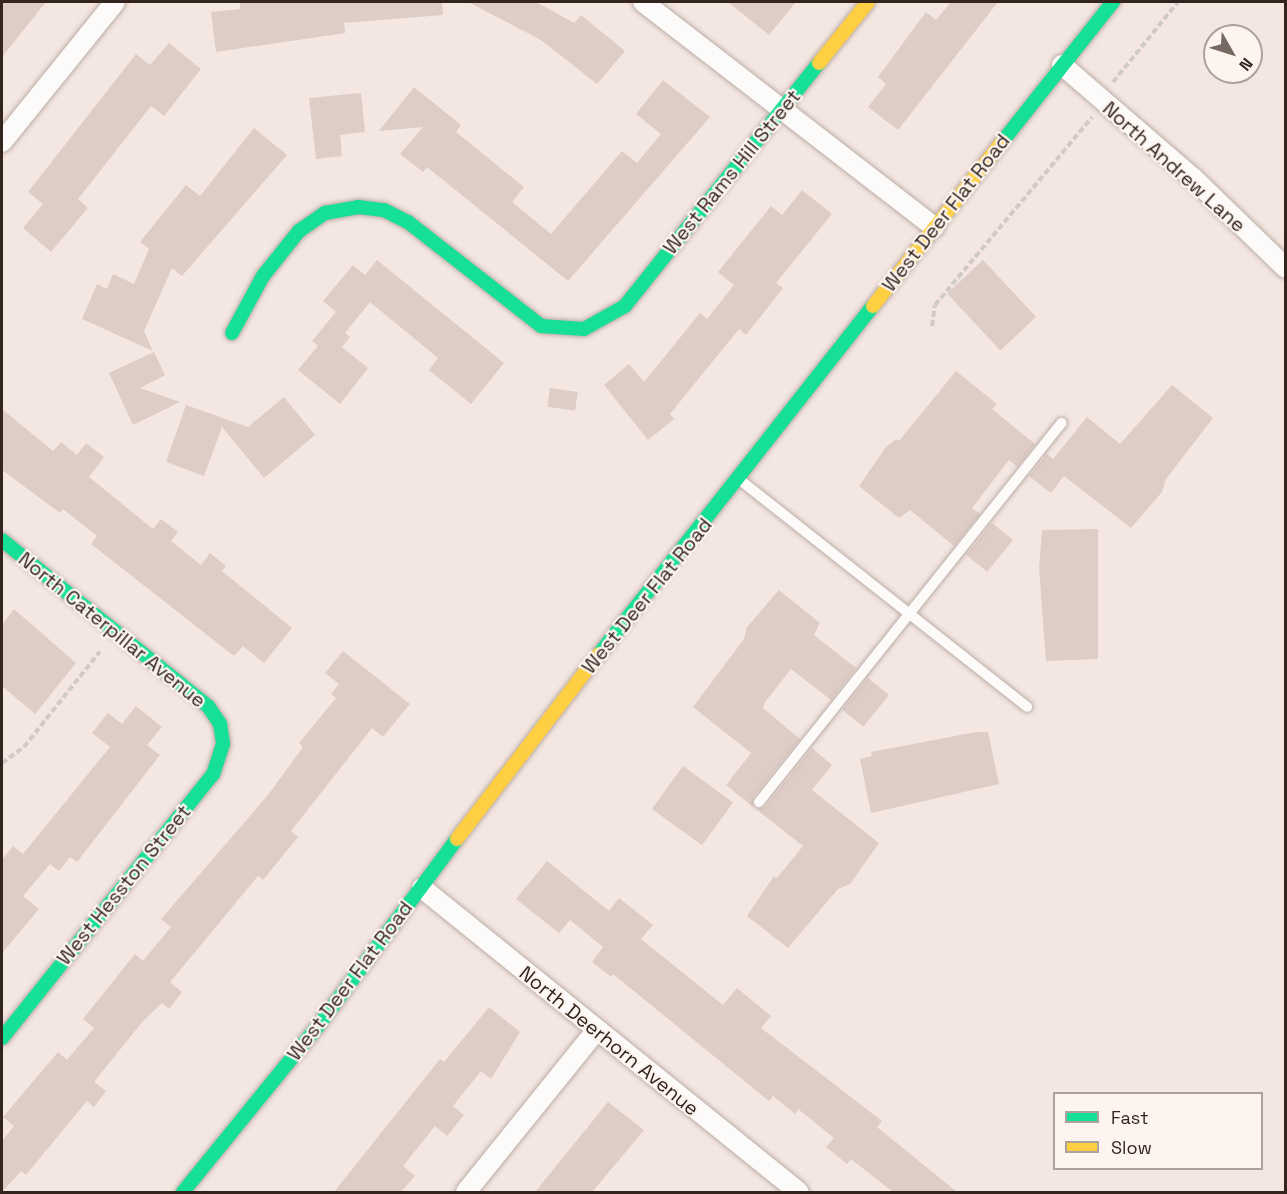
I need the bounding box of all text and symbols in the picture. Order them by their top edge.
north arrow [1203,24,1263,84]
text: N [1234,54,1257,75]
street label: West Rams Hill Street [658,85,806,259]
street label: North Andrew Lane [1098,97,1250,237]
street label: West Deer Flat Road [877,129,1015,297]
street label: West Deer Flat Road [577,513,717,679]
street label: North Caterpillar Avenue [13,547,211,713]
street label: West Hesston Street [52,800,196,970]
street label: West Deer Flat Road [282,897,418,1065]
street label: North Deerhorn Avenue [514,961,704,1121]
legend [1053,1092,1263,1170]
text: Fast [1111,1106,1148,1129]
text: Slow [1111,1136,1152,1159]

